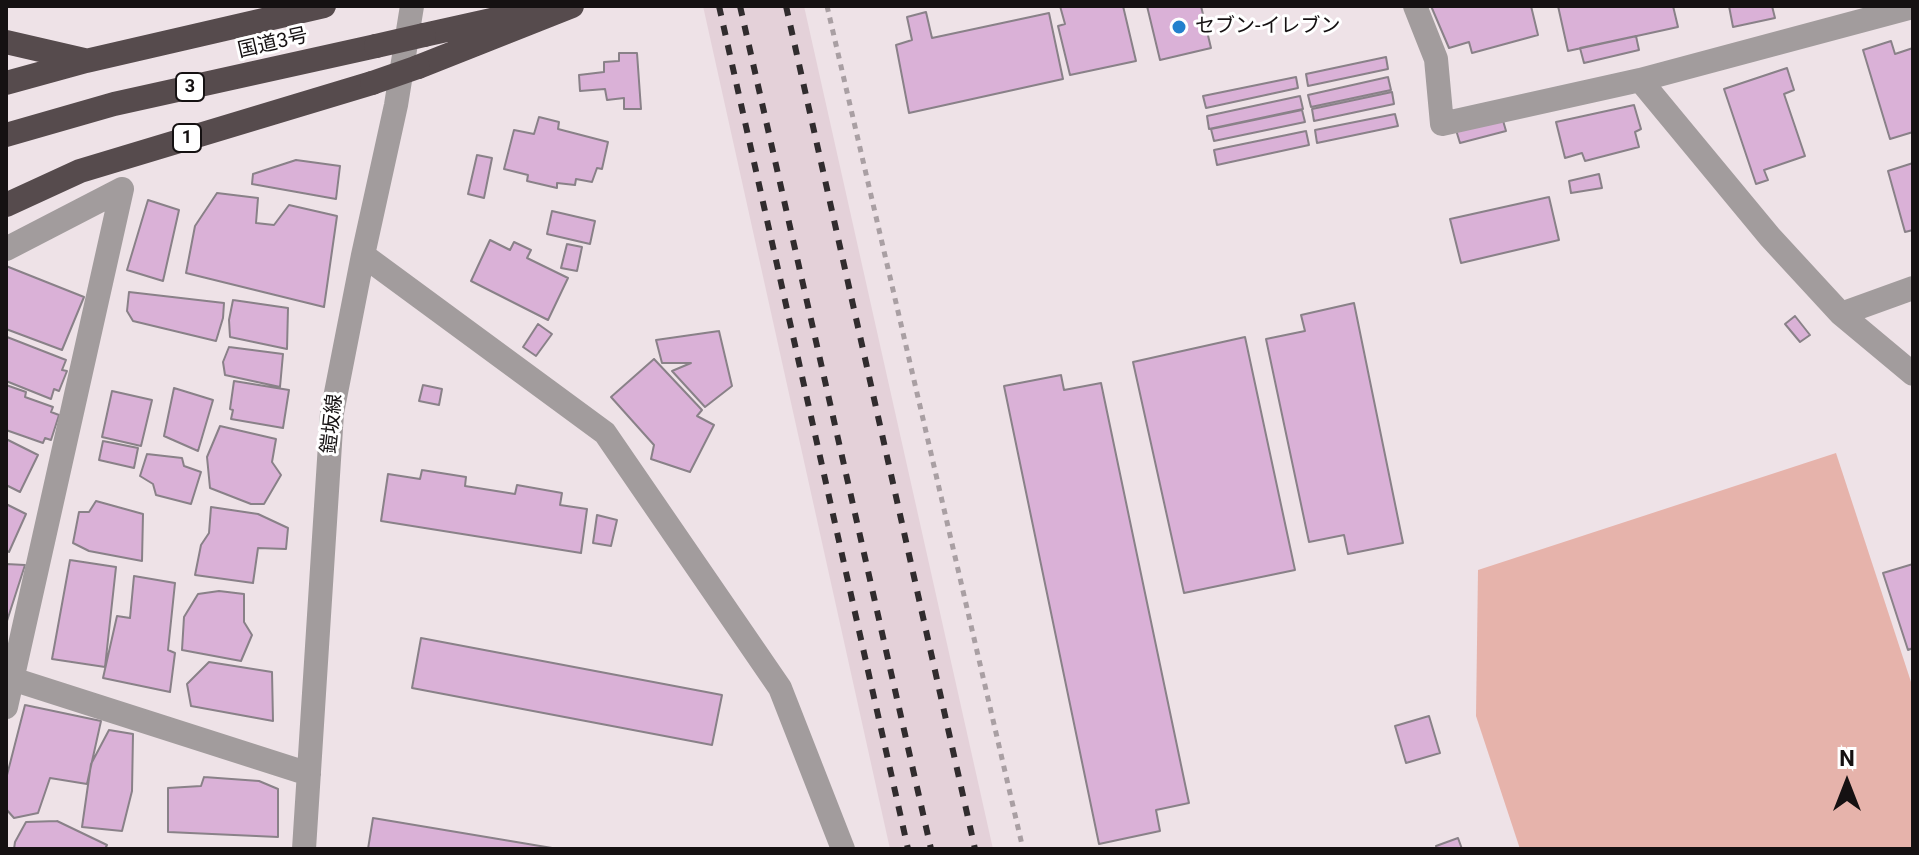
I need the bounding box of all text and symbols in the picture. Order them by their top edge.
place label: セブン-イレブン [1195,15,1341,39]
marker: セブン-イレブン [1170,18,1188,36]
street label: 国道3号 [236,24,310,64]
road number: 3 [176,73,204,101]
road number: 1 [173,124,201,152]
street label: 鎧坂線 [318,393,348,455]
north arrow [1807,743,1887,823]
text: N [1839,746,1855,771]

